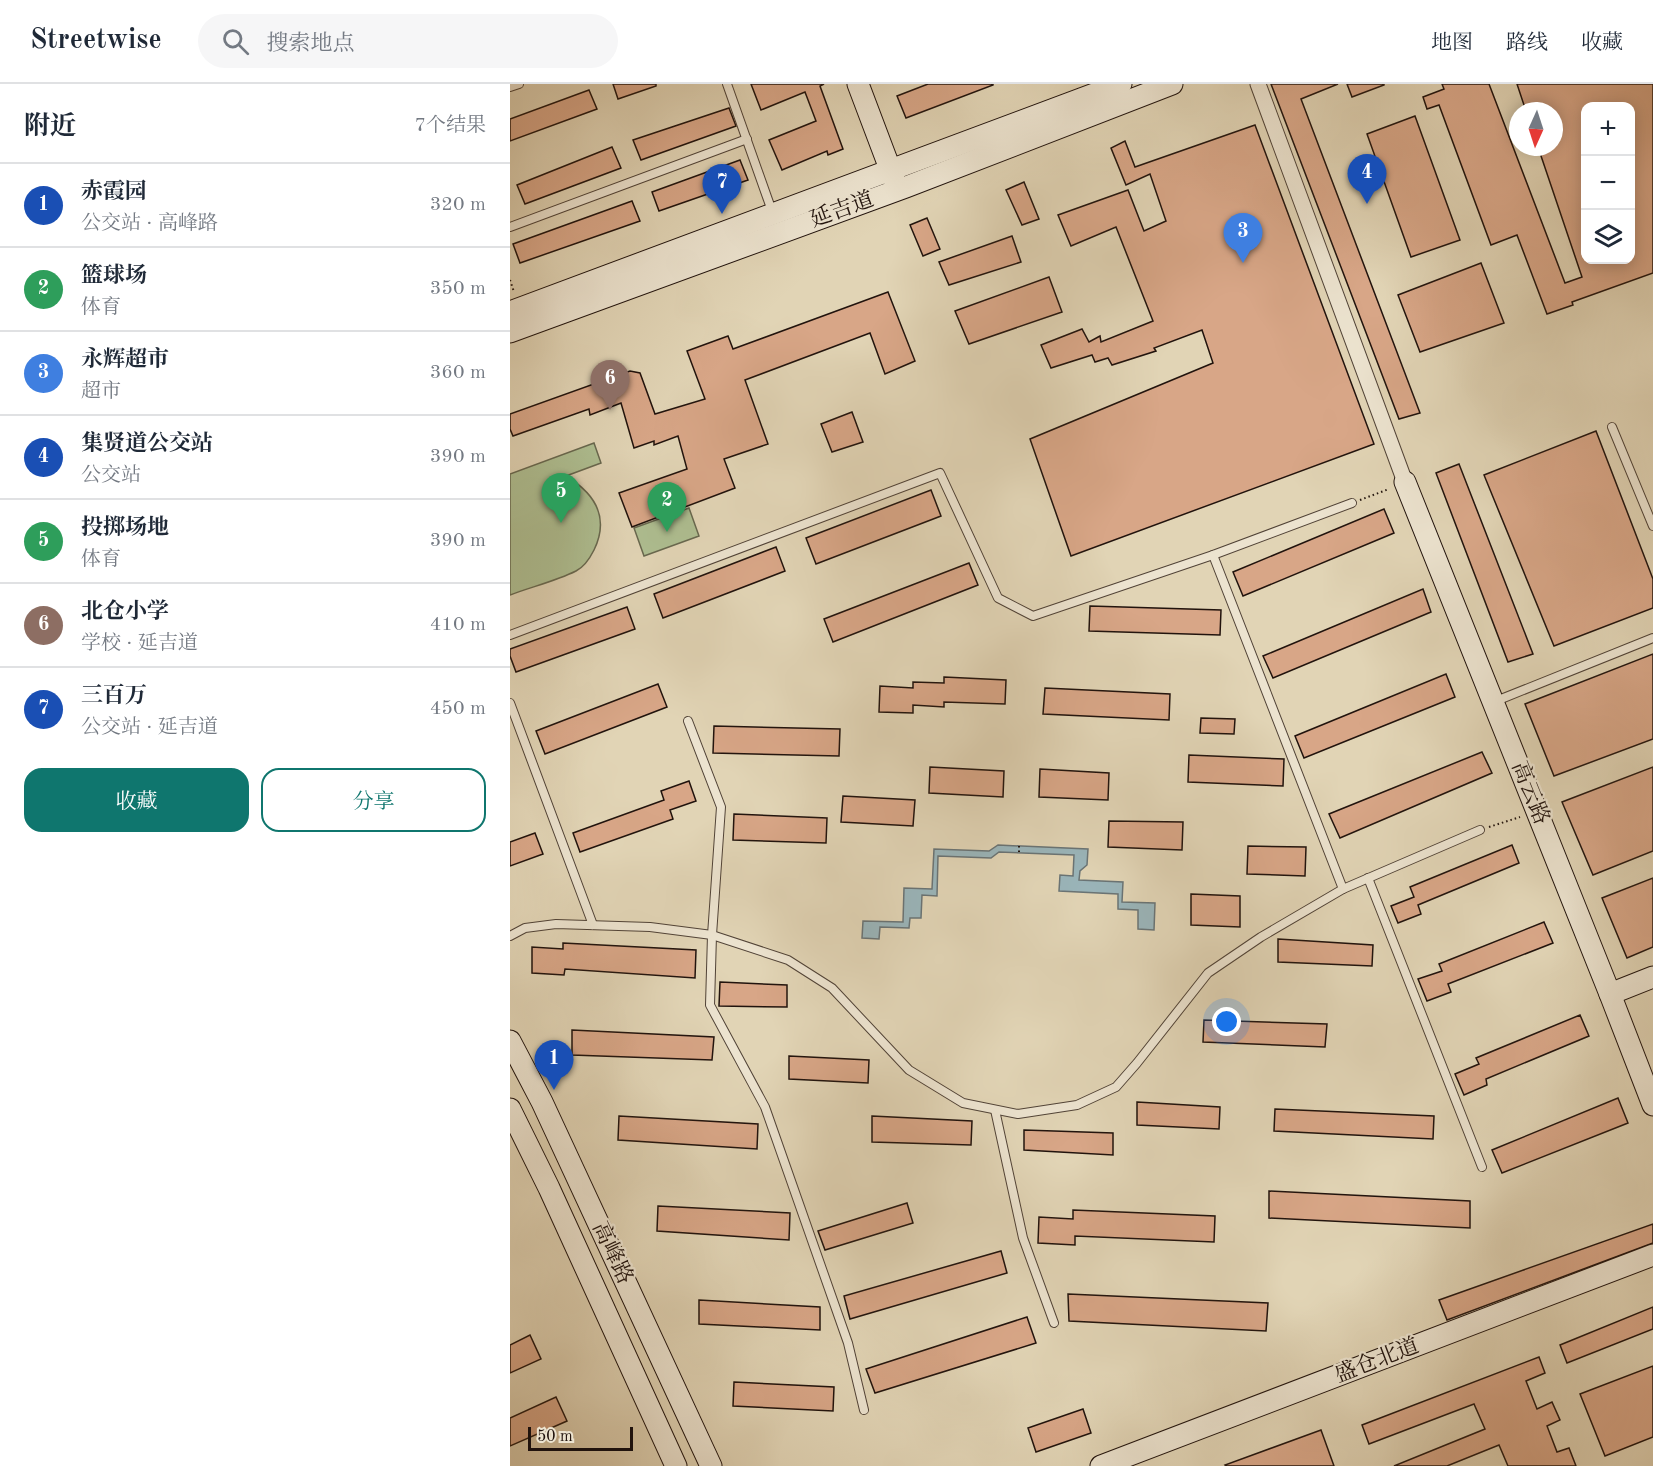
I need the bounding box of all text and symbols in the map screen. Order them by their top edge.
search box [198,14,618,68]
icon: search [219,25,252,58]
text: Streetwise [30,27,162,55]
text: 搜索地点 [267,33,355,55]
text: 地图 [1431,33,1473,54]
text: 路线 [1506,33,1548,54]
text: 收藏 [1581,33,1623,54]
north arrow [1509,102,1563,156]
map controls [1581,102,1635,264]
button: + [1581,102,1635,156]
text: 附近 [24,114,76,140]
text: 7个结果 [414,116,486,136]
pin: 4 [1348,154,1386,204]
button: − [1581,156,1635,210]
pin: 7 [702,164,742,214]
text: 赤霞园 [81,181,147,203]
street label: 延吉道 [807,186,877,232]
text: 1 [38,195,49,215]
text: 320 m [430,195,486,215]
button: layers [1581,210,1635,264]
text: 公交站 · 高峰路 [81,214,218,234]
pin: 3 [1224,214,1262,263]
text: 篮球场 [81,265,147,287]
text: 2 [38,279,49,299]
text: 350 m [430,279,486,299]
text: 体育 [81,298,121,318]
text: 永辉超市 [81,349,169,371]
pin: 6 [590,360,630,410]
text: 3 [38,363,49,383]
text: 360 m [430,363,486,383]
text: 超市 [81,382,121,402]
text: 集贤道公交站 [81,433,213,455]
text: 4 [38,447,49,467]
text: 390 m [430,447,486,467]
text: 公交站 [81,466,141,486]
pin: 5 [542,474,580,523]
pin: 2 [648,482,686,532]
text: 投掷场地 [81,517,169,539]
text: 5 [38,531,49,551]
text: 390 m [430,531,486,551]
text: 体育 [81,550,121,570]
text: 北仓小学 [81,601,169,623]
text: 6 [38,615,49,635]
text: 410 m [430,615,486,635]
text: 学校 · 延吉道 [81,634,198,654]
text: 三百万 [81,685,147,707]
text: 7 [38,699,49,719]
text: 450 m [430,699,486,719]
text: 公交站 · 延吉道 [81,718,218,738]
street label: 高云路 [1507,758,1554,828]
button: 收藏 [24,768,249,832]
button: 分享 [261,768,486,832]
your location [1212,1007,1241,1036]
pin: 1 [534,1040,573,1090]
street label: 高峰路 [588,1218,638,1288]
street label: 盛仓北道 [1331,1333,1422,1387]
scale bar [528,1424,633,1452]
text: 50 m [537,1429,573,1445]

